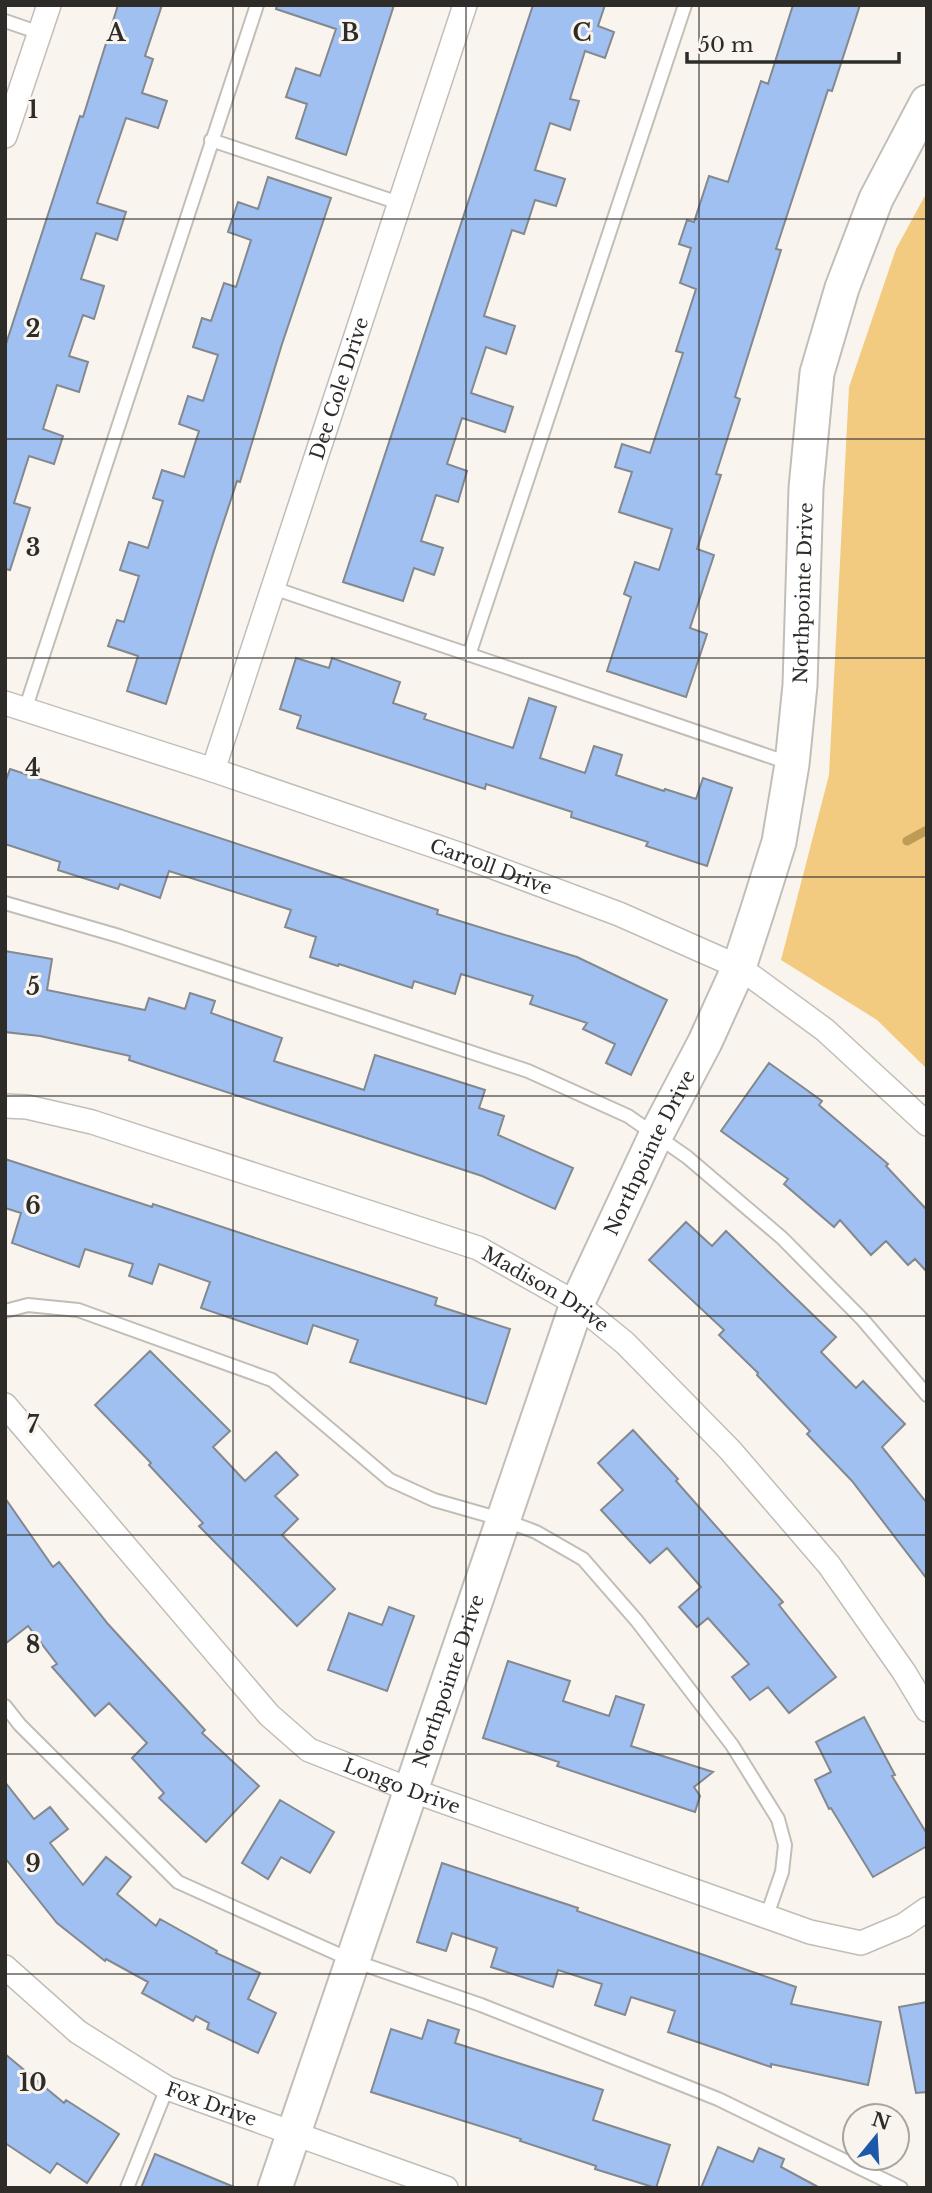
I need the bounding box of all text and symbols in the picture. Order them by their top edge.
text: A [106,19,127,47]
text: B [341,19,359,47]
text: C [573,19,591,47]
scale bar [687,21,899,65]
text: 50 m [698,32,754,58]
text: 1 [28,96,38,124]
street label: Dee Cole Drive [305,314,373,463]
text: 2 [26,315,40,343]
street label: Northpointe Drive [789,502,818,684]
text: 3 [26,534,40,562]
text: 4 [25,754,41,782]
street label: Carroll Drive [427,834,555,900]
text: 5 [26,973,40,1001]
street label: Northpointe Drive [600,1066,700,1239]
text: 6 [25,1192,41,1220]
street label: Madison Drive [478,1242,613,1337]
text: 7 [27,1411,40,1439]
street label: Northpointe Drive [409,1592,489,1770]
text: 8 [26,1631,40,1659]
street label: Longo Drive [340,1754,463,1819]
text: 9 [25,1850,41,1878]
text: 10 [19,2069,47,2097]
street label: Fox Drive [163,2078,260,2131]
north arrow [841,2102,911,2172]
text: N [869,2108,893,2135]

